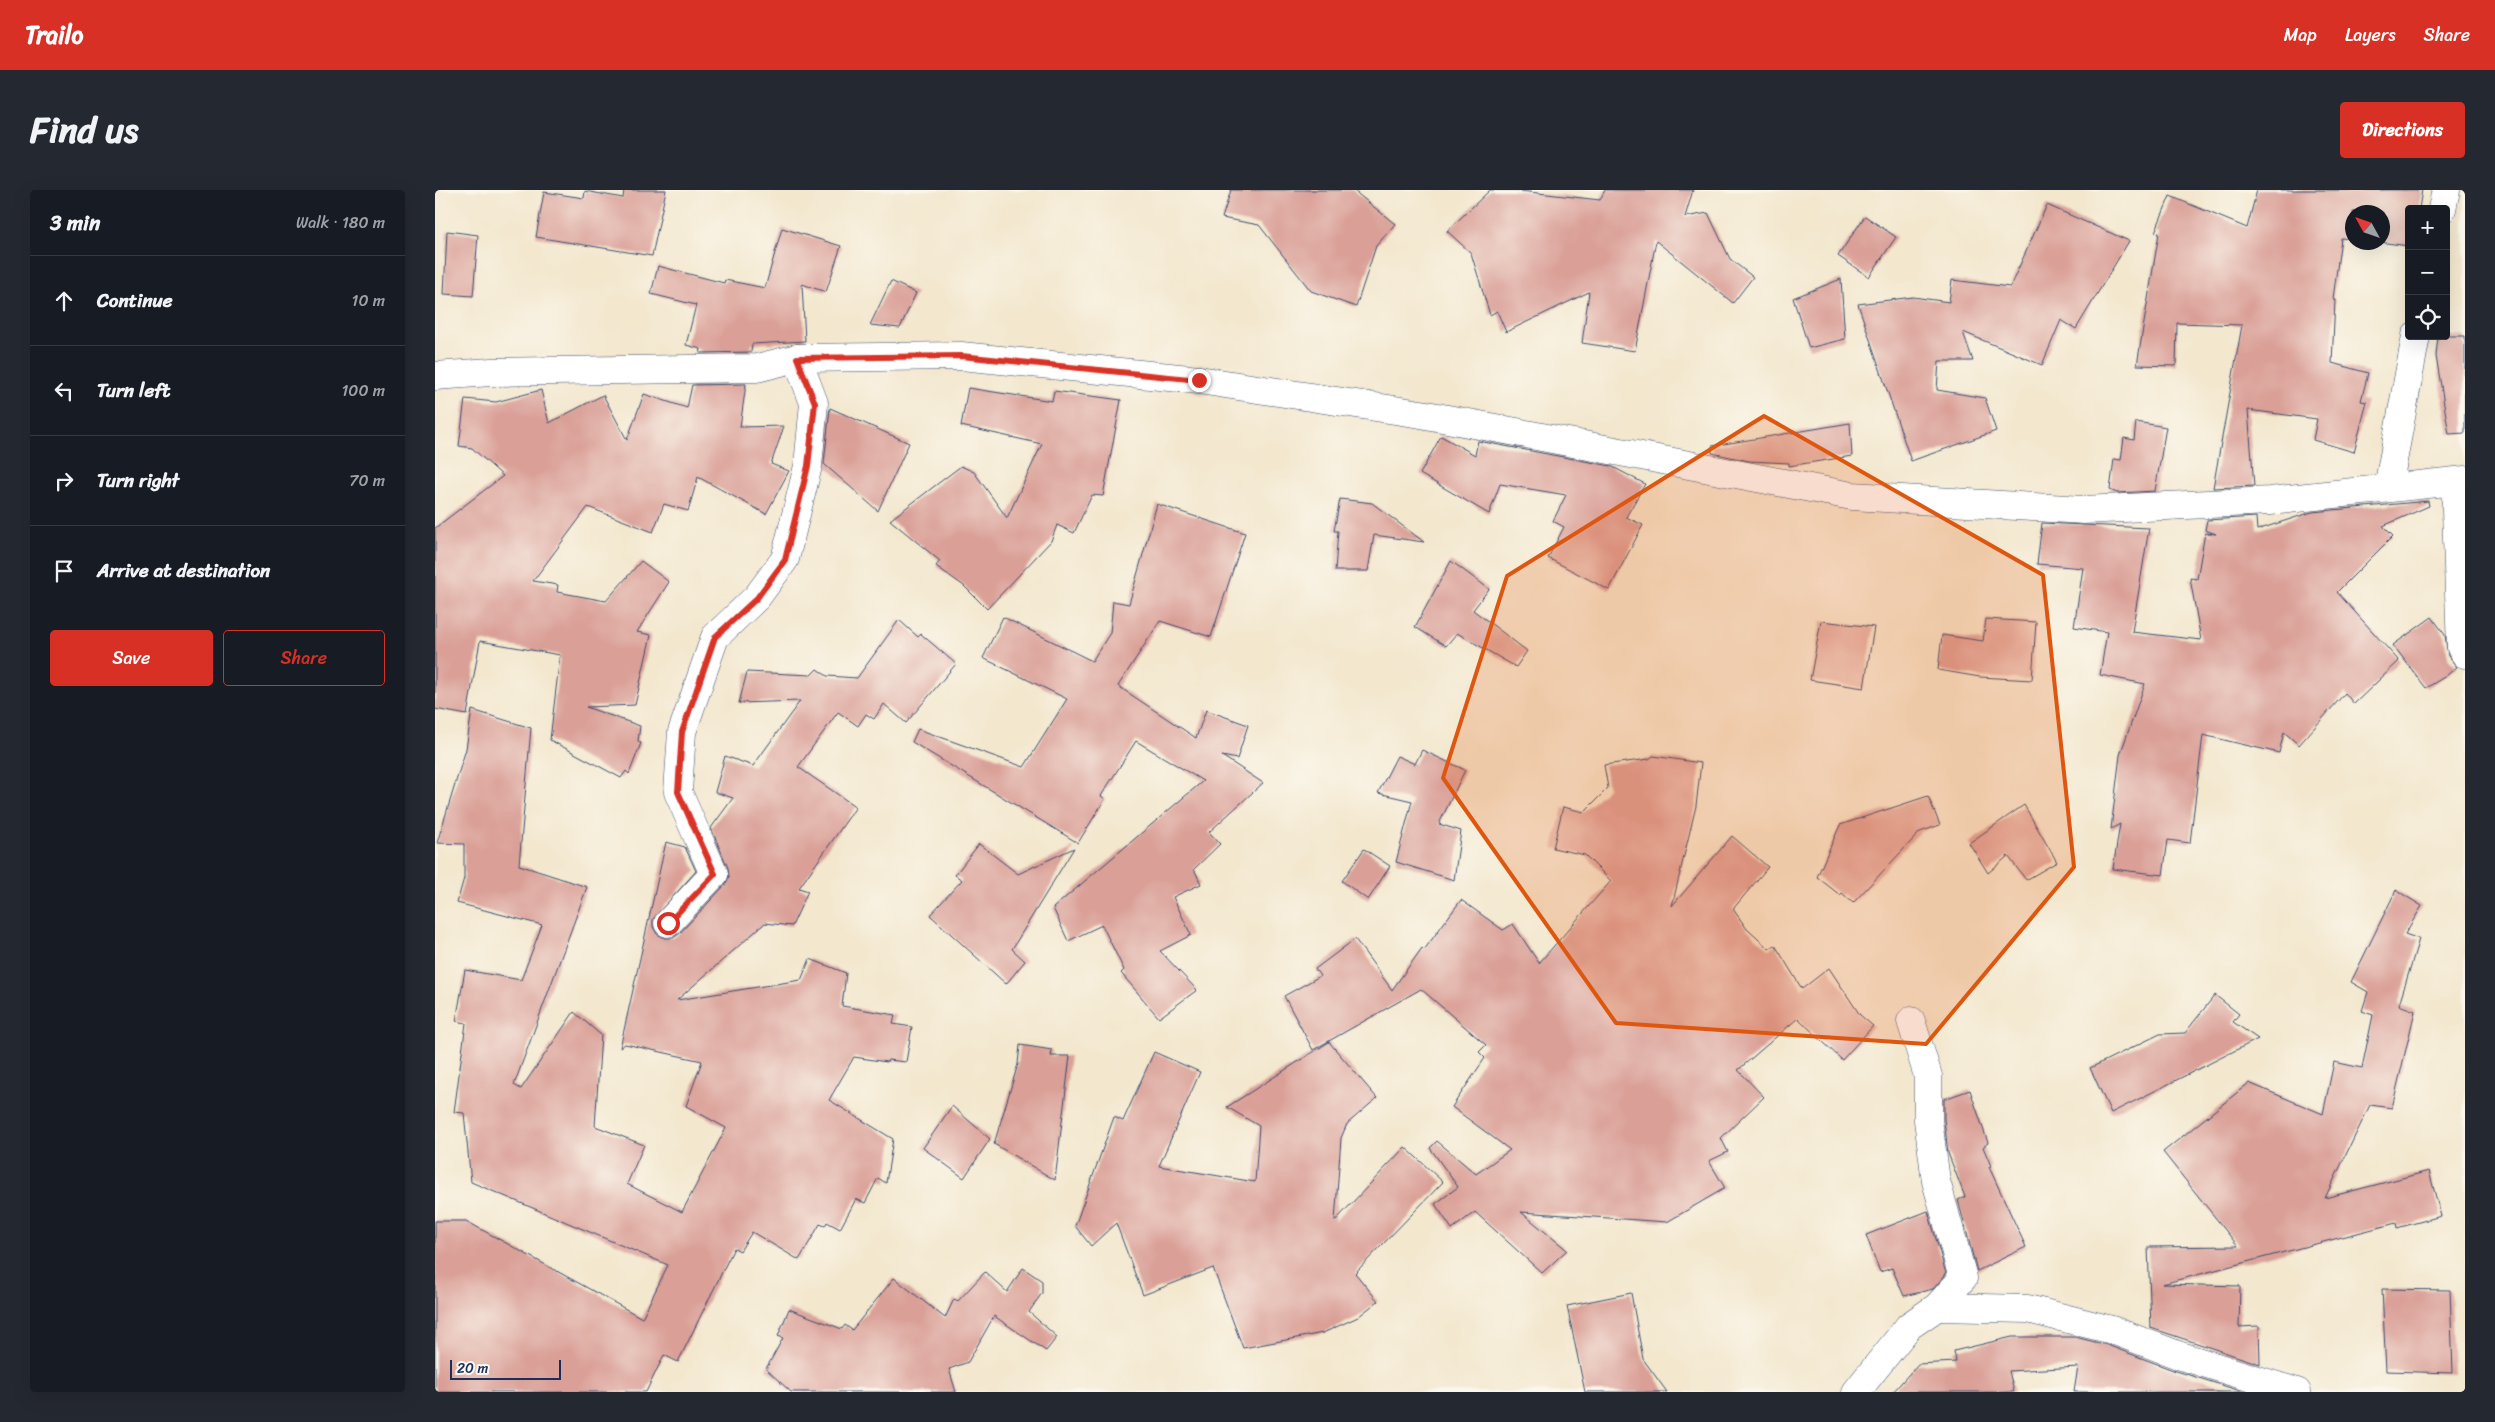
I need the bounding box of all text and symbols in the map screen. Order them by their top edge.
text: Trailo [25,14,83,56]
text: Map [2284,19,2317,51]
text: Layers [2345,19,2396,51]
text: Share [2424,19,2470,51]
text: Find us [30,99,138,161]
button: Directions [2340,102,2465,158]
text: 3 min [50,204,100,242]
north arrow [2345,205,2390,250]
map controls [2405,205,2450,340]
button: + [2405,205,2450,250]
text: Walk · 180 m [296,208,385,237]
button: − [2405,250,2450,295]
text: Continue [97,284,173,317]
text: 10 m [352,286,385,315]
icon: ahead [50,287,78,315]
button: locate [2405,295,2450,340]
route end [1188,369,1211,392]
text: Turn left [97,374,170,407]
text: 100 m [341,376,385,405]
icon: left [50,377,78,405]
text: Turn right [97,464,179,497]
text: 70 m [349,466,385,495]
icon: right [50,467,78,495]
text: Arrive at destination [97,554,270,587]
icon: arrive [50,557,78,585]
button: Save [50,630,213,686]
button: Share [223,630,385,686]
route start [657,912,680,935]
text: 20 m [457,1356,488,1381]
scale bar [450,1357,561,1380]

